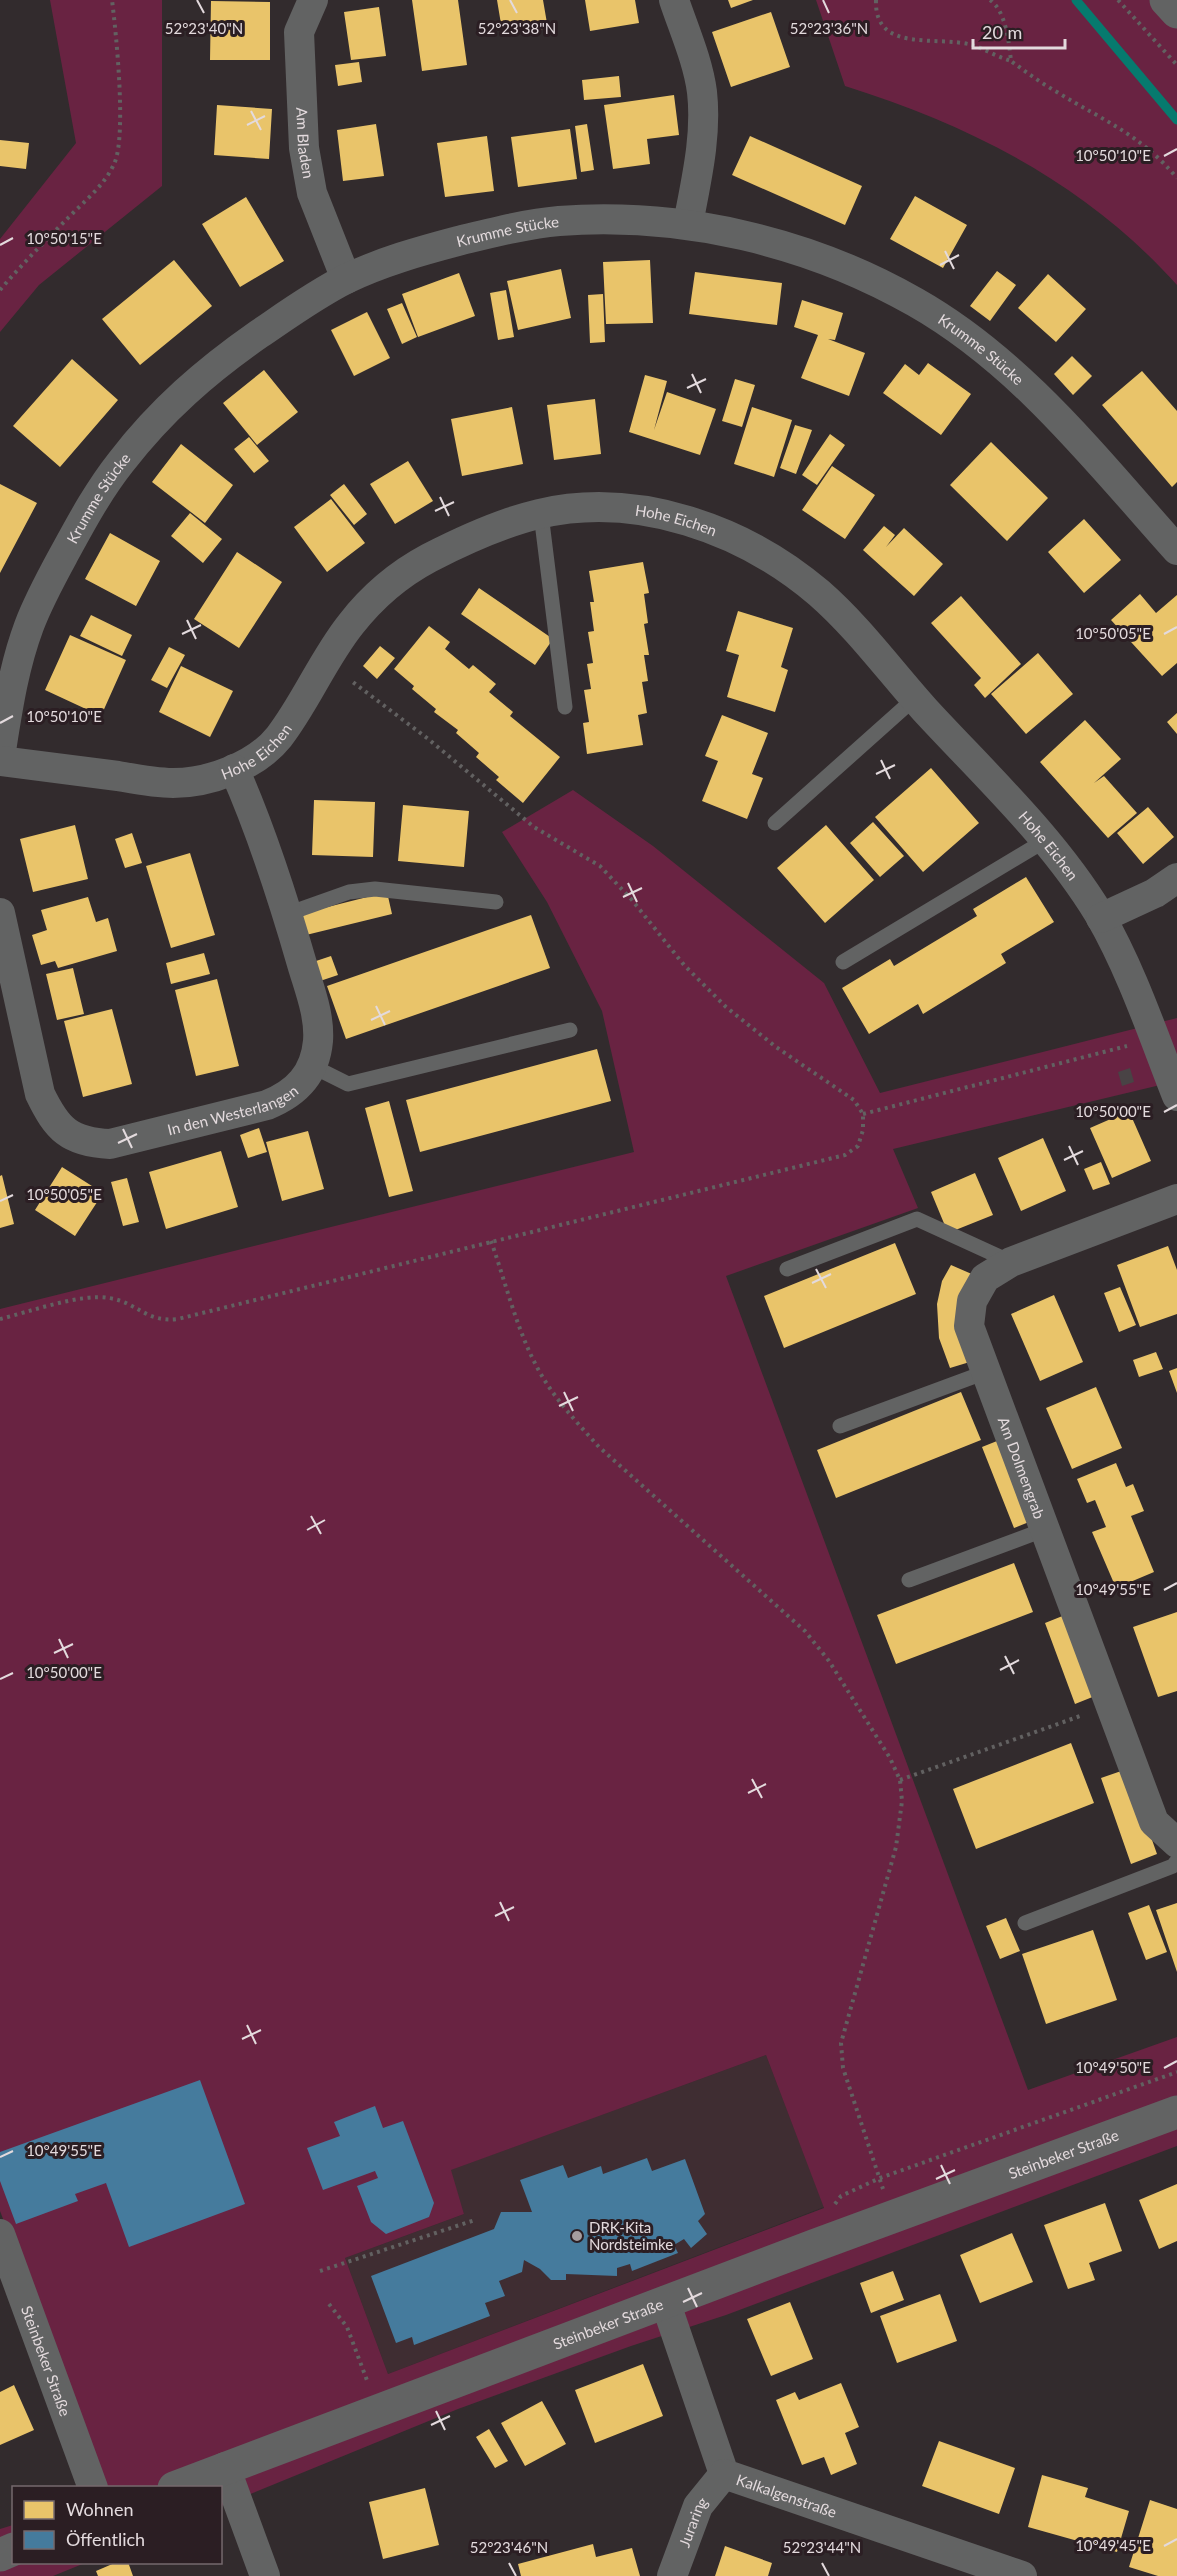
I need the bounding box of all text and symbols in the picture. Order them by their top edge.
scale bar [973,12,1064,50]
text: 52°23'40"N [165,19,243,37]
text: 52°23'38"N [478,19,556,37]
text: 52°23'36"N [790,19,868,37]
text: 20 m [982,21,1022,43]
street label: Am Bladen [293,107,318,180]
text: 10°50'10"E [1075,146,1151,164]
street label: Krumme Stücke [455,212,560,250]
text: 10°50'15"E [26,229,102,247]
street label: Krumme Stücke [935,310,1028,388]
street label: Krumme Stücke [63,449,134,546]
street label: Hohe Eichen [634,501,720,539]
text: 10°50'05"E [1075,624,1151,642]
text: 10°50'10"E [26,707,102,725]
street label: Hohe Eichen [218,720,295,783]
street label: Hohe Eichen [1015,807,1082,883]
street label: In den Westerlangen [165,1081,301,1138]
text: 10°50'00"E [1075,1102,1151,1120]
text: 10°50'05"E [26,1185,102,1203]
street label: Am Dolmengrab [995,1414,1049,1521]
text: 10°49'55"E [1075,1580,1151,1598]
text: 10°50'00"E [26,1663,102,1681]
text: 10°49'50"E [1075,2058,1151,2076]
street label: Steinbeker Straße [1006,2125,1121,2182]
text: 10°49'55"E [26,2141,102,2159]
place label: DRK-Kita Nordsteimke [589,2218,673,2253]
marker: DRK-Kita Nordsteimke [570,2229,584,2243]
street label: Steinbeker Straße [550,2295,666,2353]
street label: Steinbeker Straße [18,2303,75,2418]
street label: Kalkalgenstraße [734,2470,839,2521]
legend [12,2486,222,2564]
street label: Juraring [675,2493,711,2549]
text: Wohnen [66,2498,133,2520]
text: Öffentlich [66,2528,145,2550]
text: 10°49'45"E [1075,2536,1151,2554]
text: 52°23'46"N [470,2538,548,2556]
text: 52°23'44"N [783,2538,861,2556]

